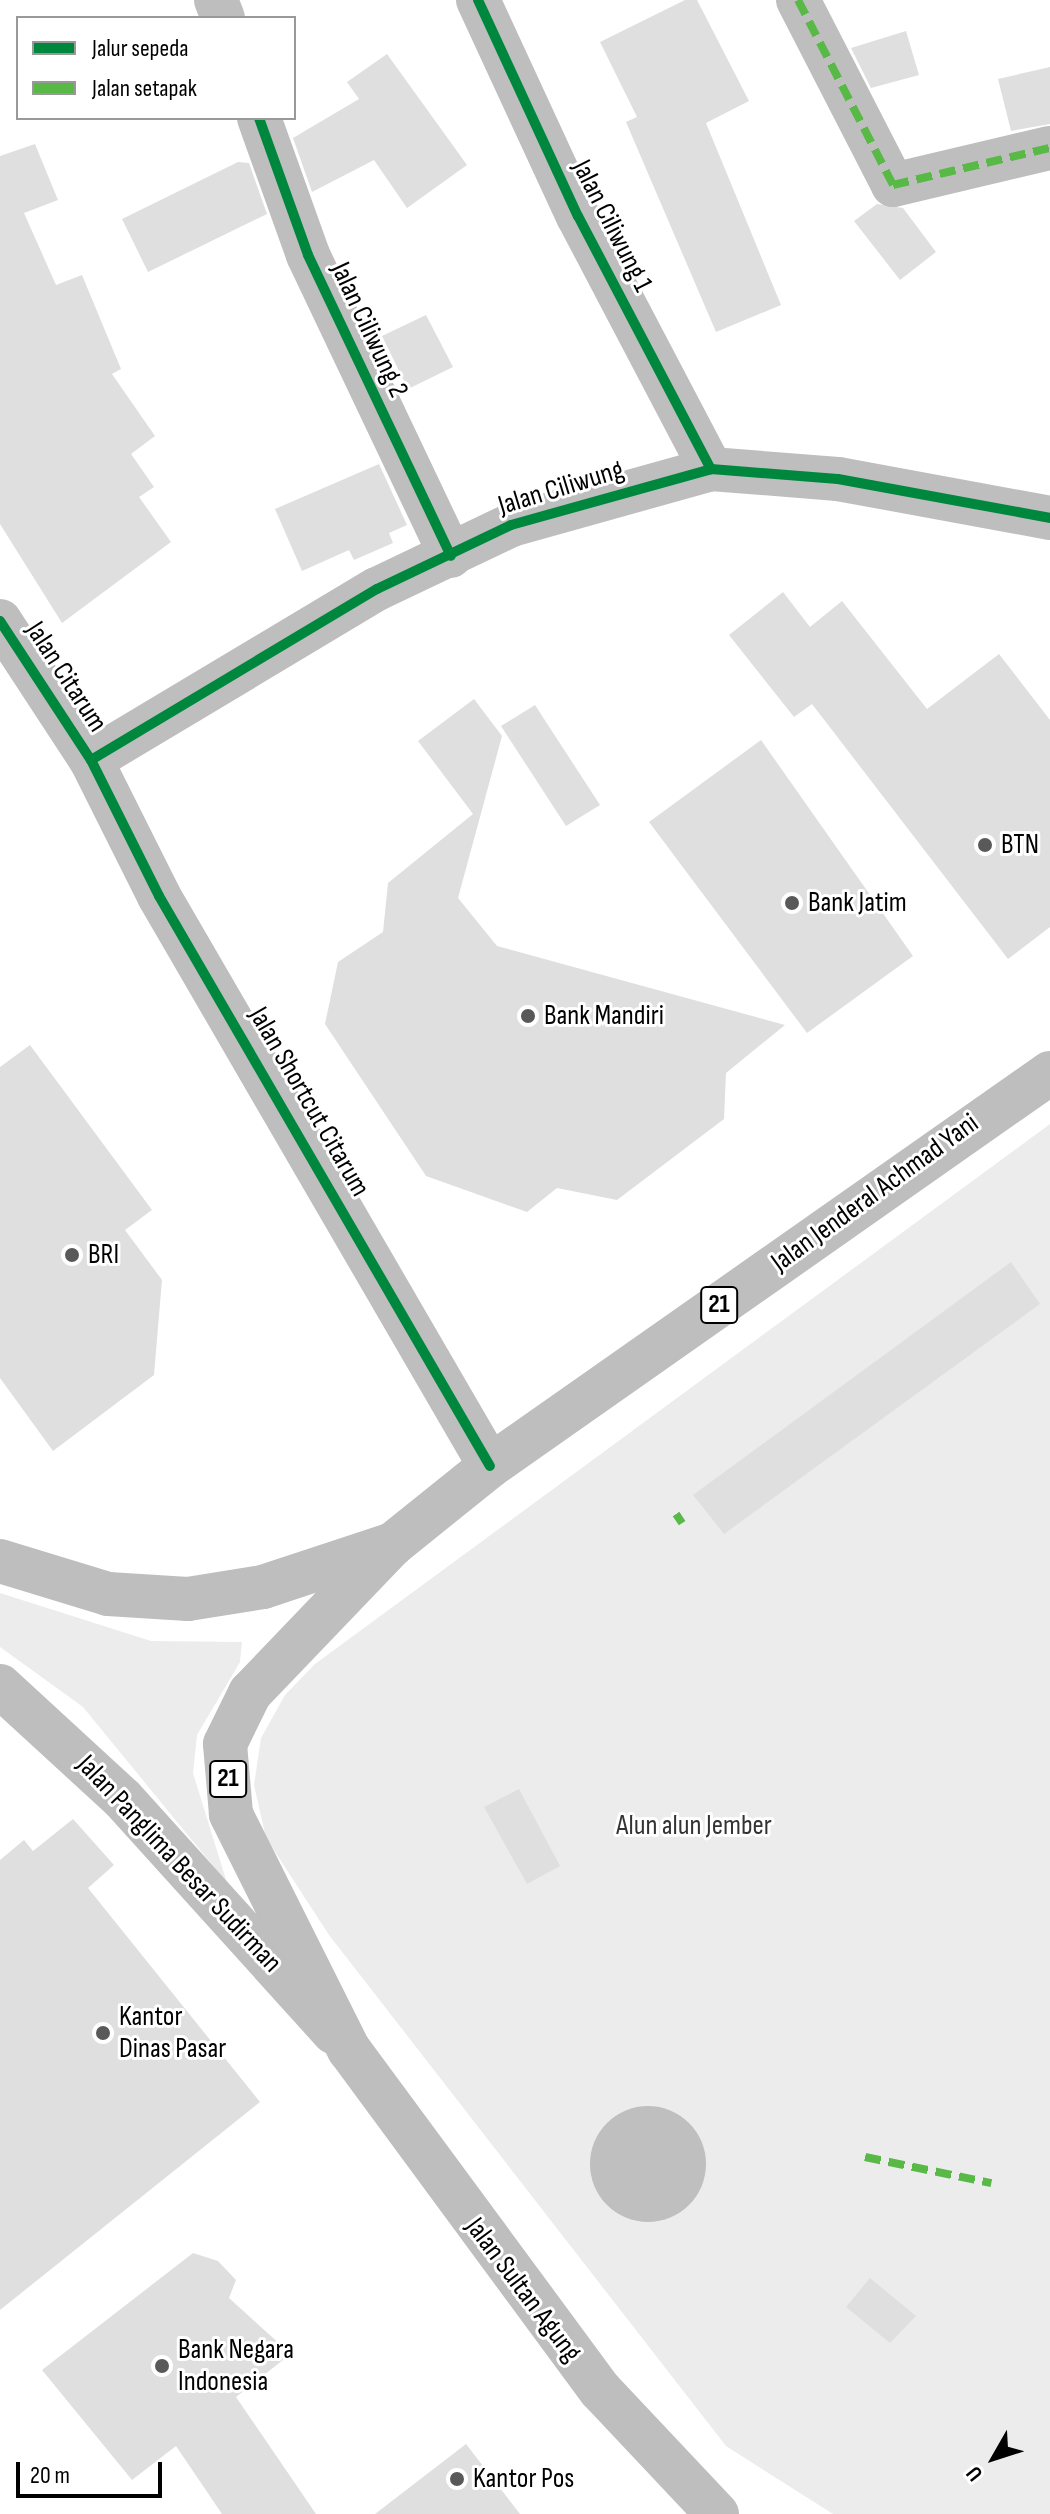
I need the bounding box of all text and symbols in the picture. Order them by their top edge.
legend [16,16,296,120]
text: Jalur sepeda [92,34,188,63]
text: Jalan setapak [92,74,197,103]
street label: Jalan Ciliwung 1 [564,154,660,298]
street label: Jalan Ciliwung 2 [323,257,415,403]
street label: Jalan Ciliwung [494,453,628,523]
street label: Jalan Citarum [18,616,114,738]
place label: BTN [1001,828,1039,862]
marker: BTN [976,836,994,854]
place label: Bank Jatim [808,886,907,920]
marker: Bank Jatim [783,894,801,912]
place label: Bank Mandiri [544,999,664,1033]
street label: Jalan Shortcut Citarum [241,1001,377,1203]
marker: Bank Mandiri [519,1007,537,1025]
street label: Jalan Jenderal Achmad Yani [765,1107,985,1279]
place label: BRI [88,1238,119,1272]
marker: BRI [63,1246,81,1264]
road number: 21 [699,1283,739,1327]
street label: Jalan Panglima Besar Sudirman [70,1748,288,1980]
road number: 21 [208,1757,248,1801]
park label: Alun alun Jember [616,1809,772,1843]
place label: Kantor Dinas Pasar [119,2000,226,2066]
marker: Kantor Dinas Pasar [94,2024,112,2042]
street label: Jalan Sultan Agung [458,2211,588,2369]
place label: Bank Negara Indonesia [178,2333,294,2399]
marker: Bank Negara Indonesia [153,2357,171,2375]
north arrow [954,2418,1034,2498]
scale bar [20,2446,166,2496]
text: U [961,2460,989,2486]
text: 20 m [30,2461,70,2490]
place label: Kantor Pos [473,2462,574,2496]
marker: Kantor Pos [448,2470,466,2488]

